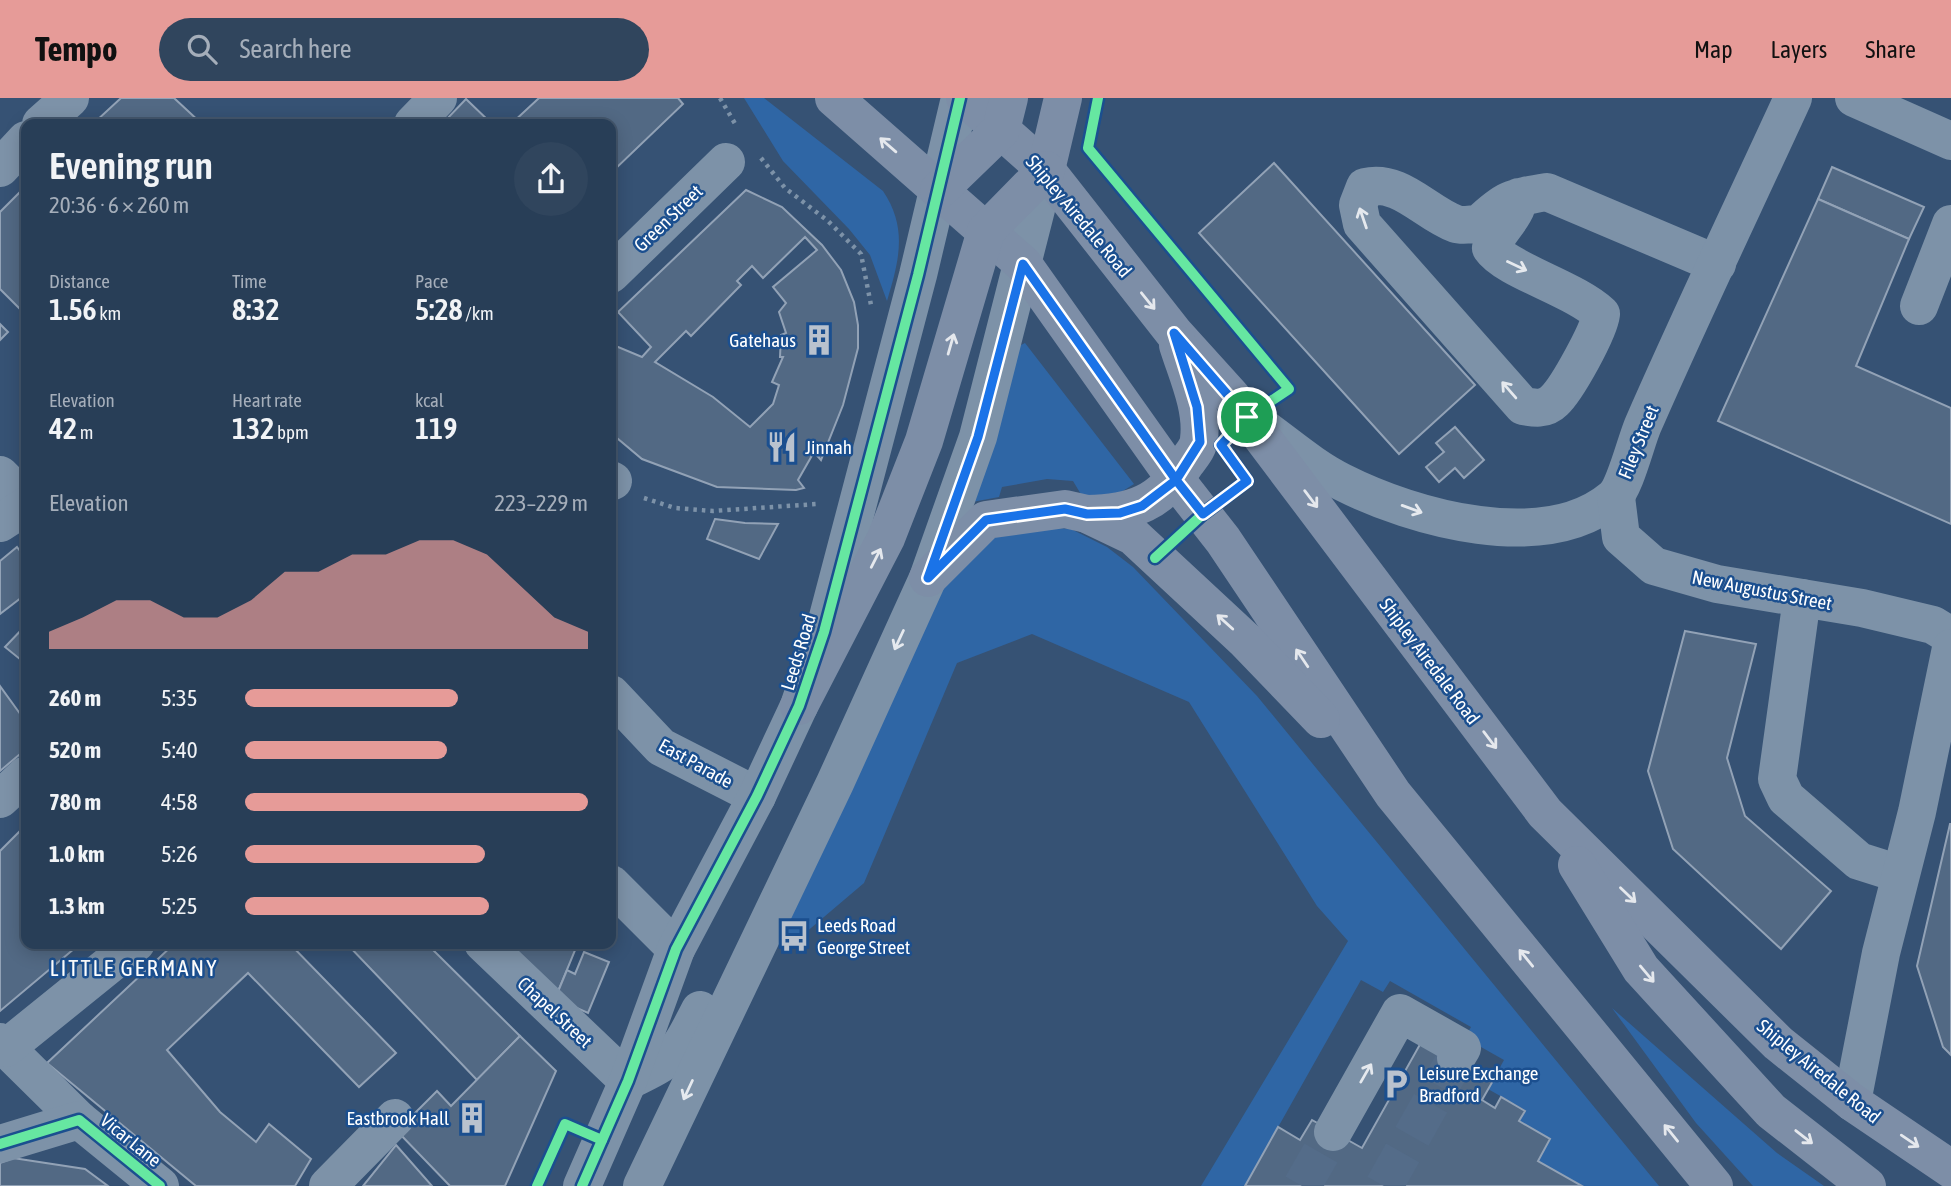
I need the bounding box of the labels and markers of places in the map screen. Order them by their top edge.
building icon: Gatehaus [802,323,836,357]
place label: Gatehaus [729,329,796,351]
pin [1217,387,1277,447]
restaurant icon: Jinnah [765,430,799,464]
place label: Jinnah [805,436,852,458]
place label: Leeds Road George Street [817,914,910,958]
bus stop icon: Leeds Road George Street [777,919,811,953]
place label: Leisure Exchange Bradford [1419,1062,1538,1106]
parking icon: Leisure Exchange Bradford [1379,1067,1413,1101]
building icon: Eastbrook Hall [455,1101,489,1135]
place label: Eastbrook Hall [347,1107,449,1129]

